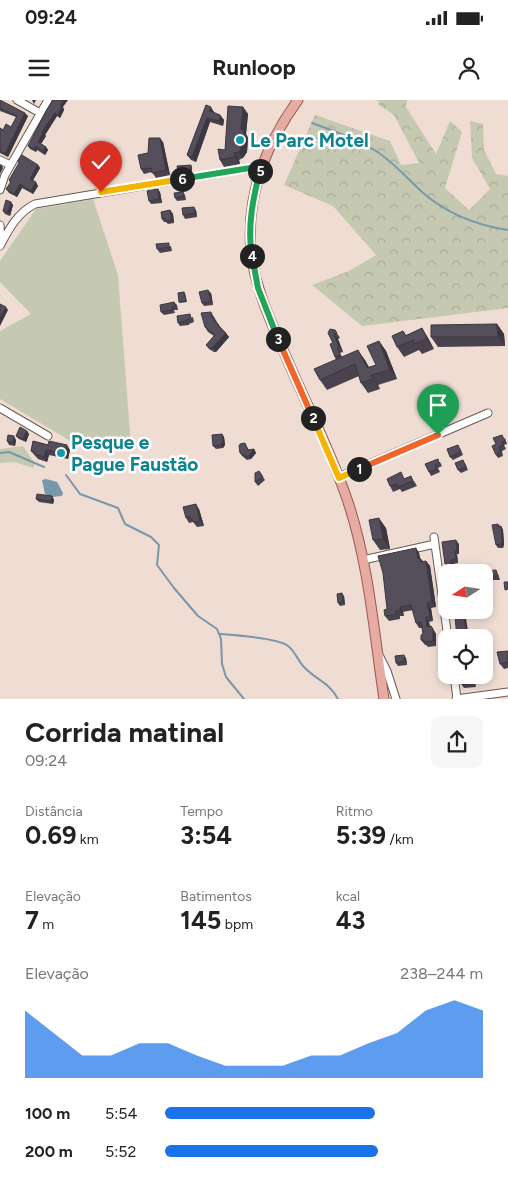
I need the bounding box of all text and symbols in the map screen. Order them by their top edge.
text: 09:24 [25,6,77,29]
icon: menu [25,54,53,82]
text: Runloop [212,54,296,81]
icon: person [455,54,483,82]
place label: Le Parc Motel [250,129,369,152]
marker: Le Parc Motel [234,134,246,146]
pin [80,141,122,192]
icon: check [87,148,115,176]
pin: 5 [248,158,272,184]
text: 5 [256,163,265,180]
pin: 6 [170,166,194,192]
text: 6 [178,171,187,188]
pin: 4 [240,244,264,268]
text: 4 [248,248,257,265]
pin: 3 [266,326,290,352]
text: 3 [275,331,282,348]
pin [417,384,459,435]
icon: arrive [424,391,452,419]
pin: 2 [300,406,326,430]
text: 2 [309,410,318,427]
place label: Pesque e Pague Faustão [71,431,198,476]
marker: Pesque e Pague Faustão [55,447,67,459]
pin: 1 [346,456,372,482]
text: 1 [357,461,362,478]
north arrow [438,564,492,619]
map controls [438,564,493,684]
button: locate [438,629,493,684]
text: Corrida matinal [25,715,224,749]
button: share [431,716,483,768]
text: 09:24 [25,751,67,770]
text: Distância [25,803,83,820]
text: Tempo [180,803,223,820]
text: Ritmo [336,803,373,820]
text: 0.69 [25,820,76,850]
text: 3:54 [180,820,232,850]
text: 5:39 [336,820,386,850]
text: km [76,831,99,848]
text: /km [386,831,414,848]
text: Elevação [25,888,81,905]
text: Batimentos [180,888,252,905]
text: kcal [336,888,360,905]
text: 7 [25,905,39,935]
text: 145 [180,905,221,935]
text: 43 [336,905,365,935]
text: m [39,916,54,933]
text: bpm [221,916,253,933]
text: Elevação [25,964,89,983]
text: 238–244 m [400,964,483,983]
text: 100 m [25,1104,70,1123]
text: 5:54 [105,1104,137,1123]
text: 200 m [25,1142,73,1161]
text: 5:52 [105,1142,136,1161]

